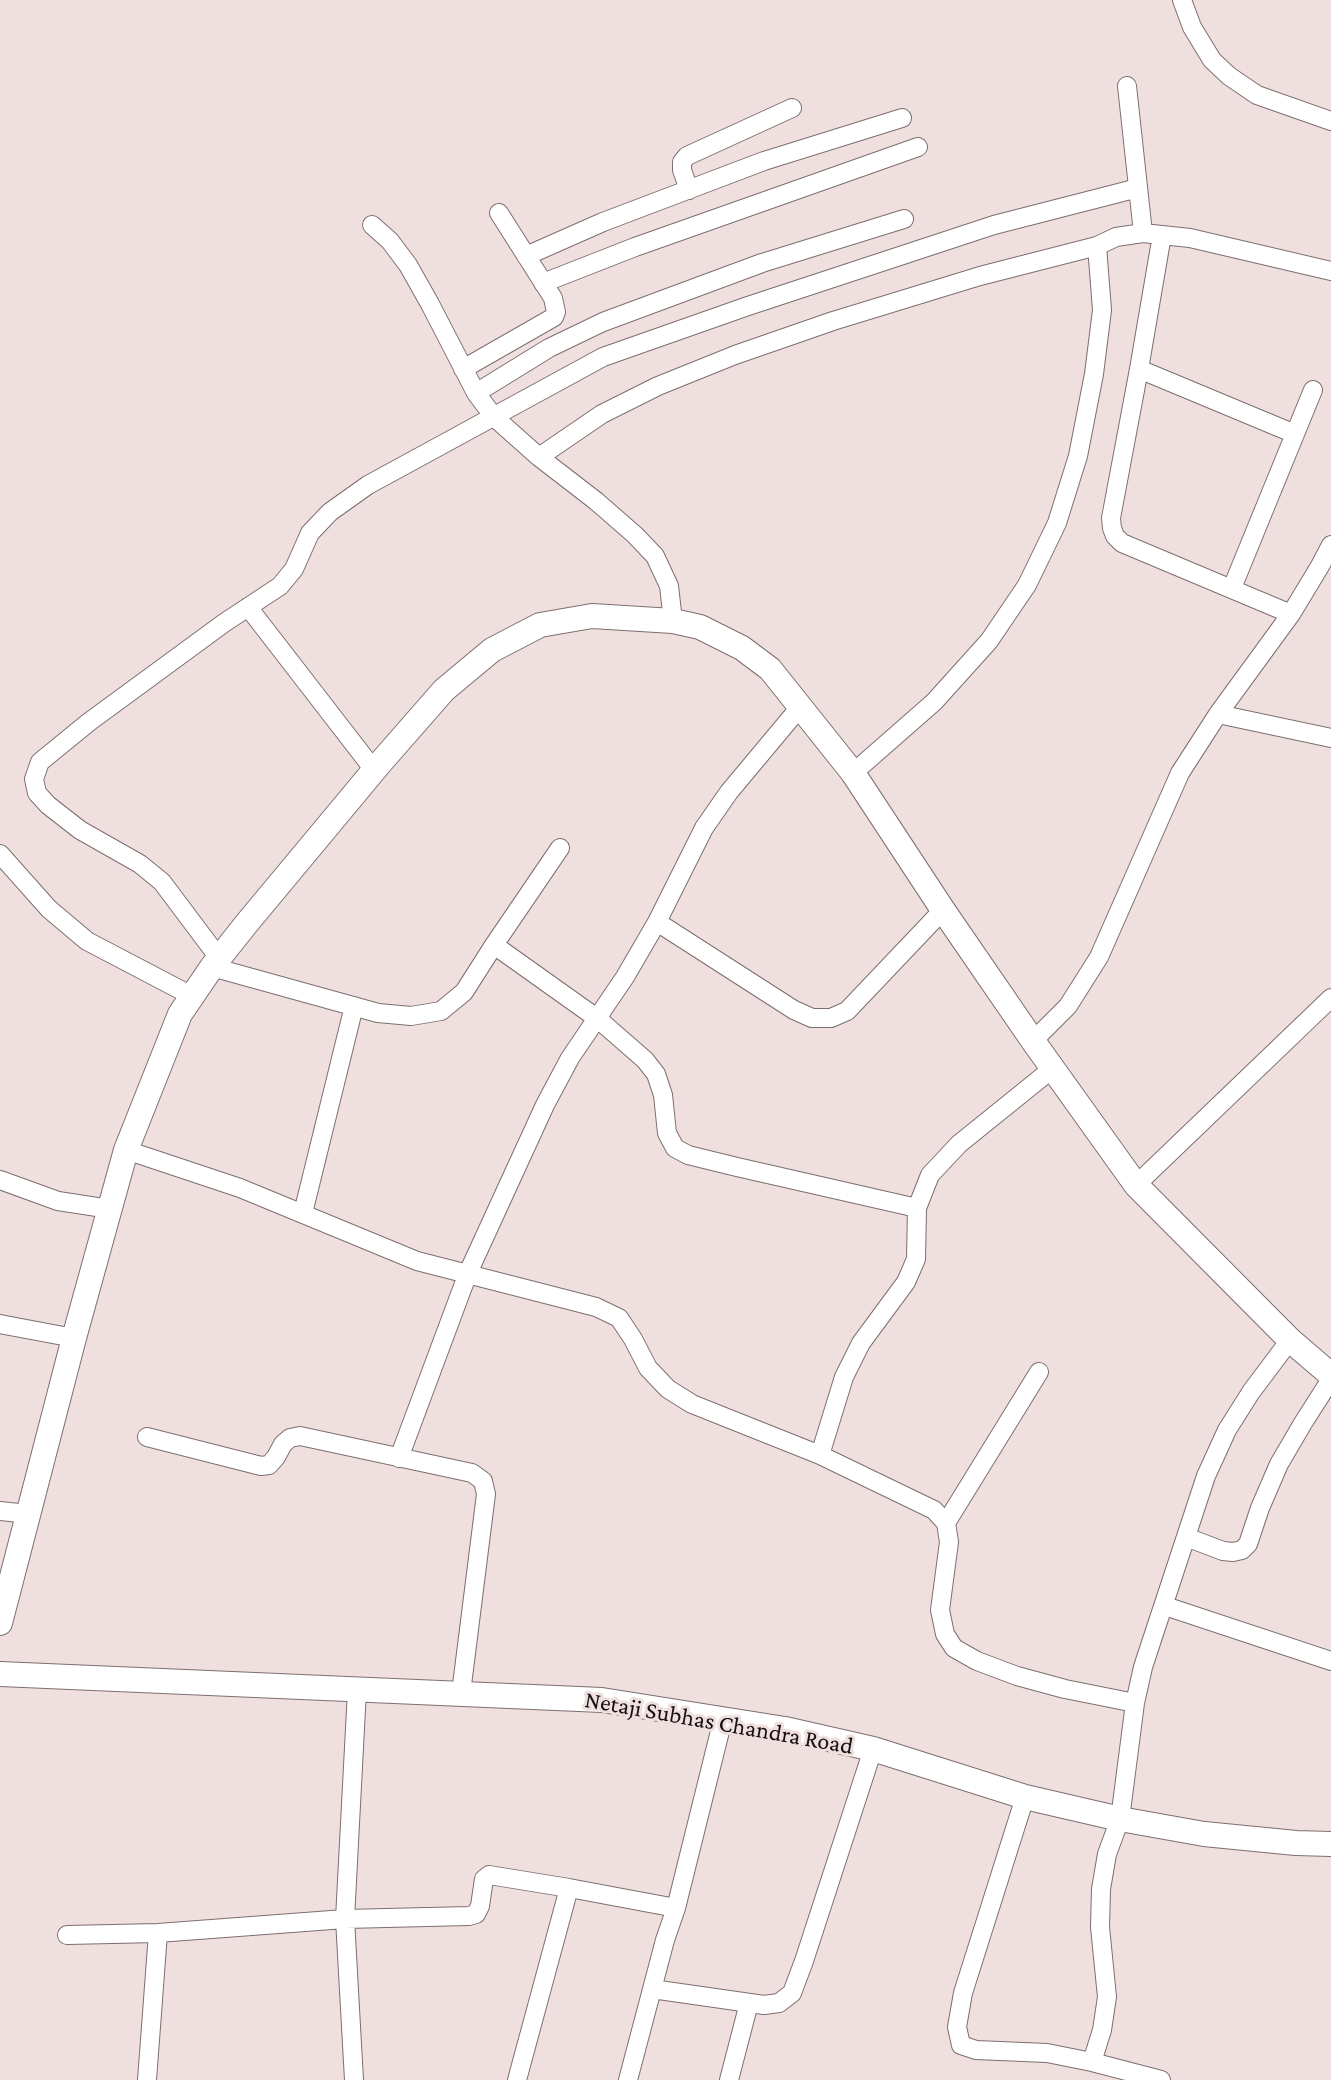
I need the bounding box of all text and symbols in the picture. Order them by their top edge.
street label: Netaji Subhas Chandra Road [583,1685,855,1761]

